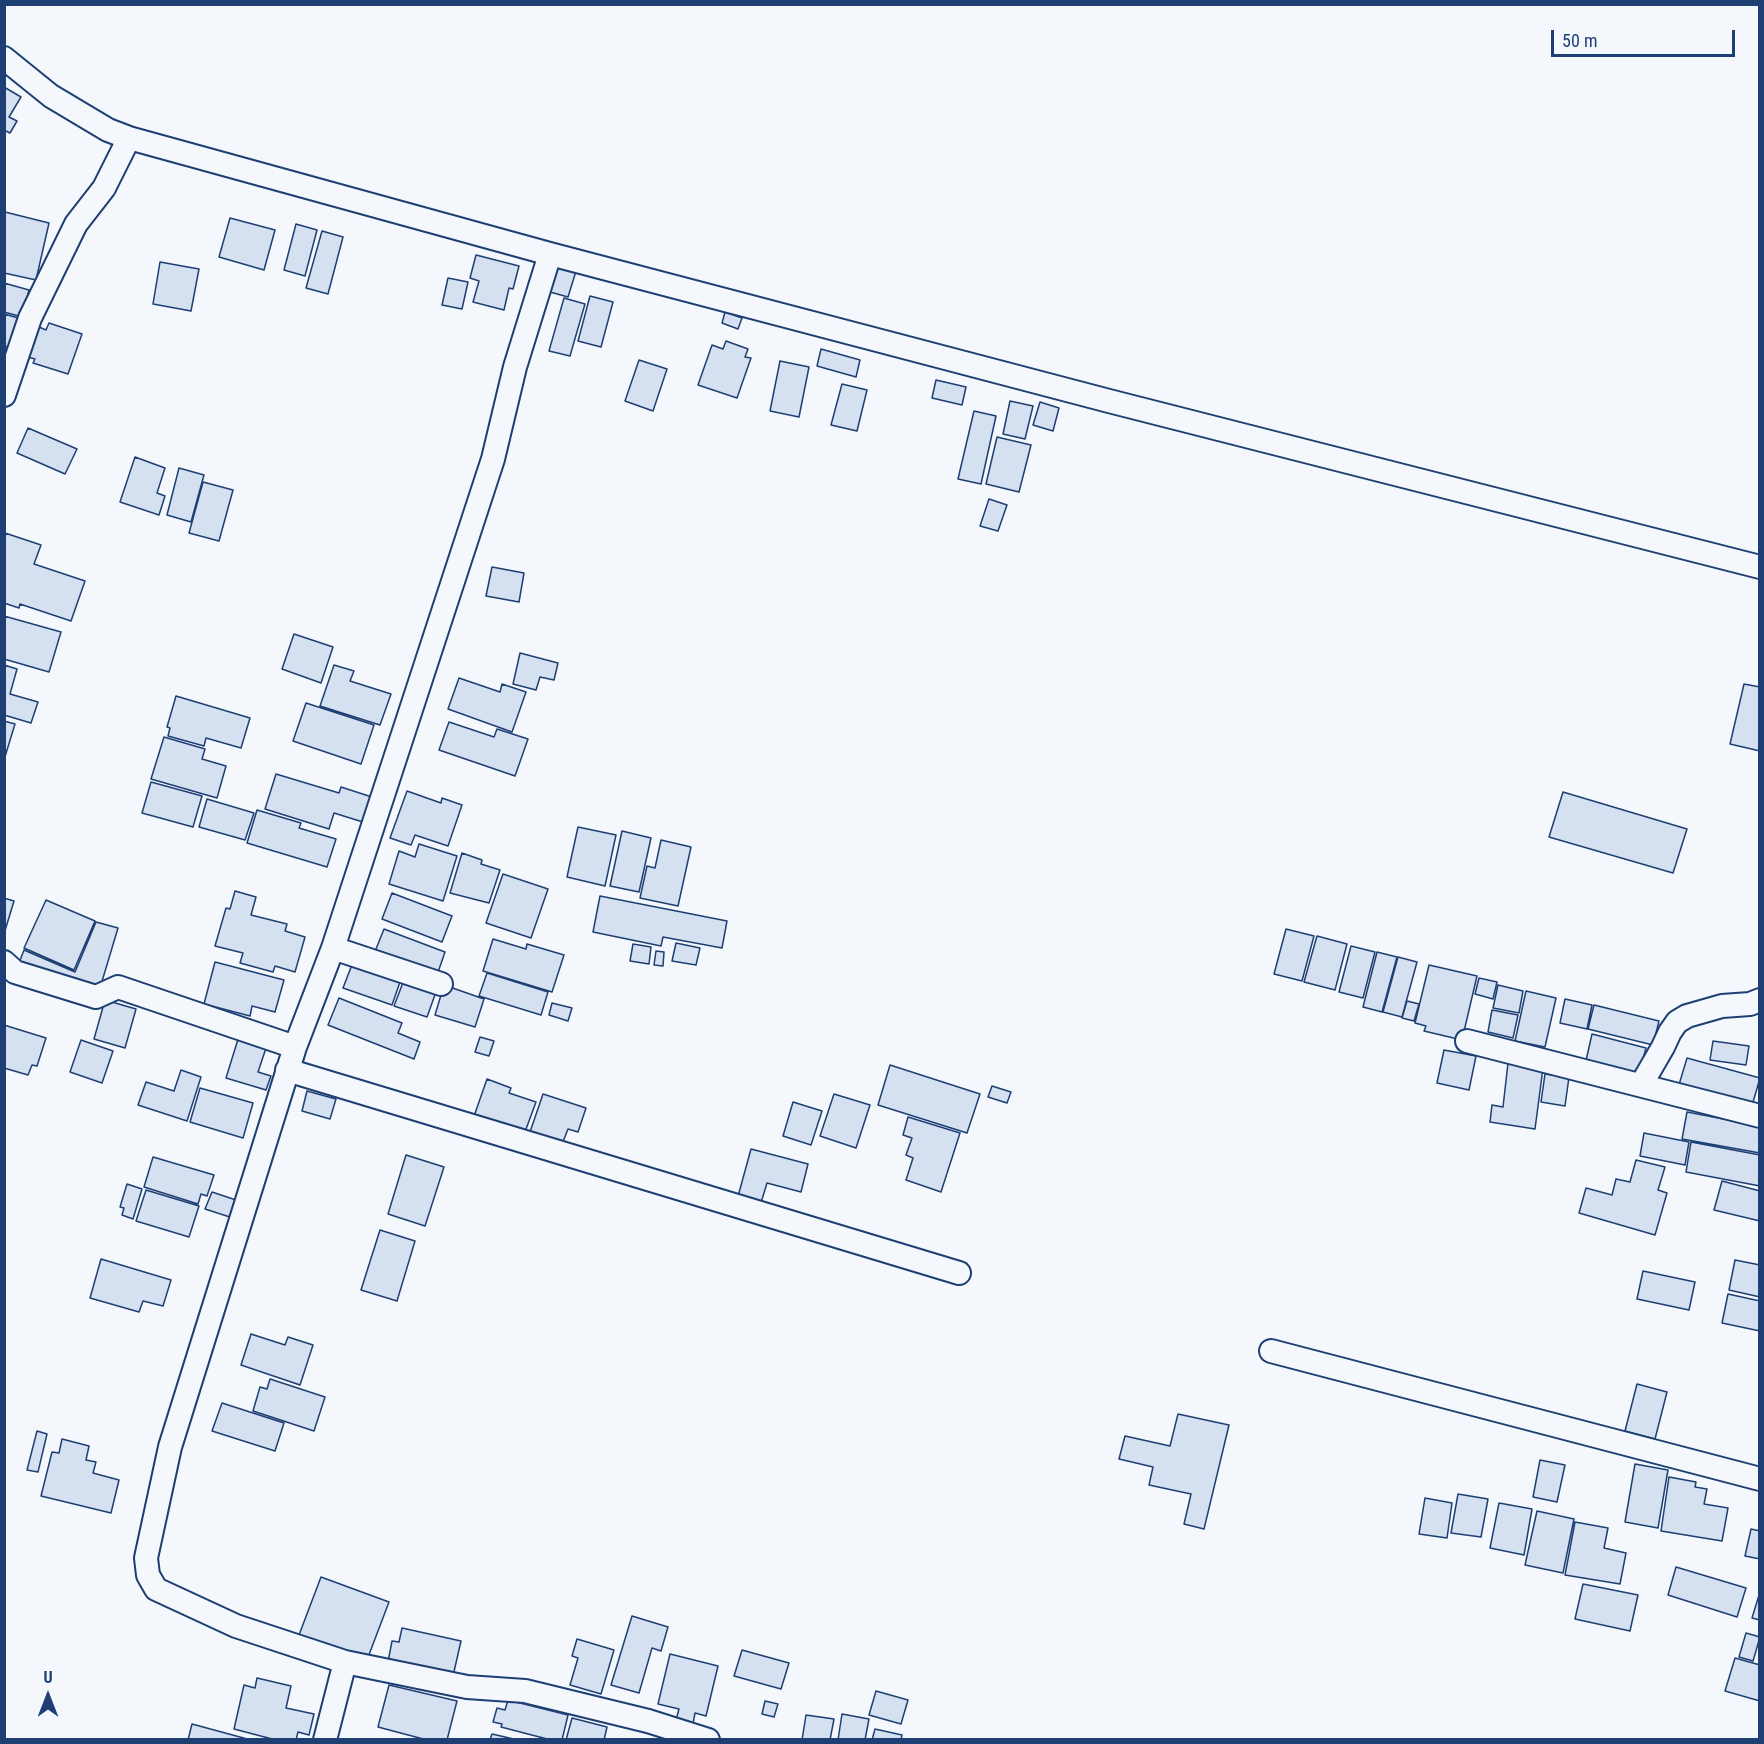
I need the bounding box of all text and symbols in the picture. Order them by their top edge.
scale bar [1554,18,1738,56]
text: 50 m [1562,30,1597,51]
north arrow [18,1666,78,1726]
text: U [43,1668,53,1687]

